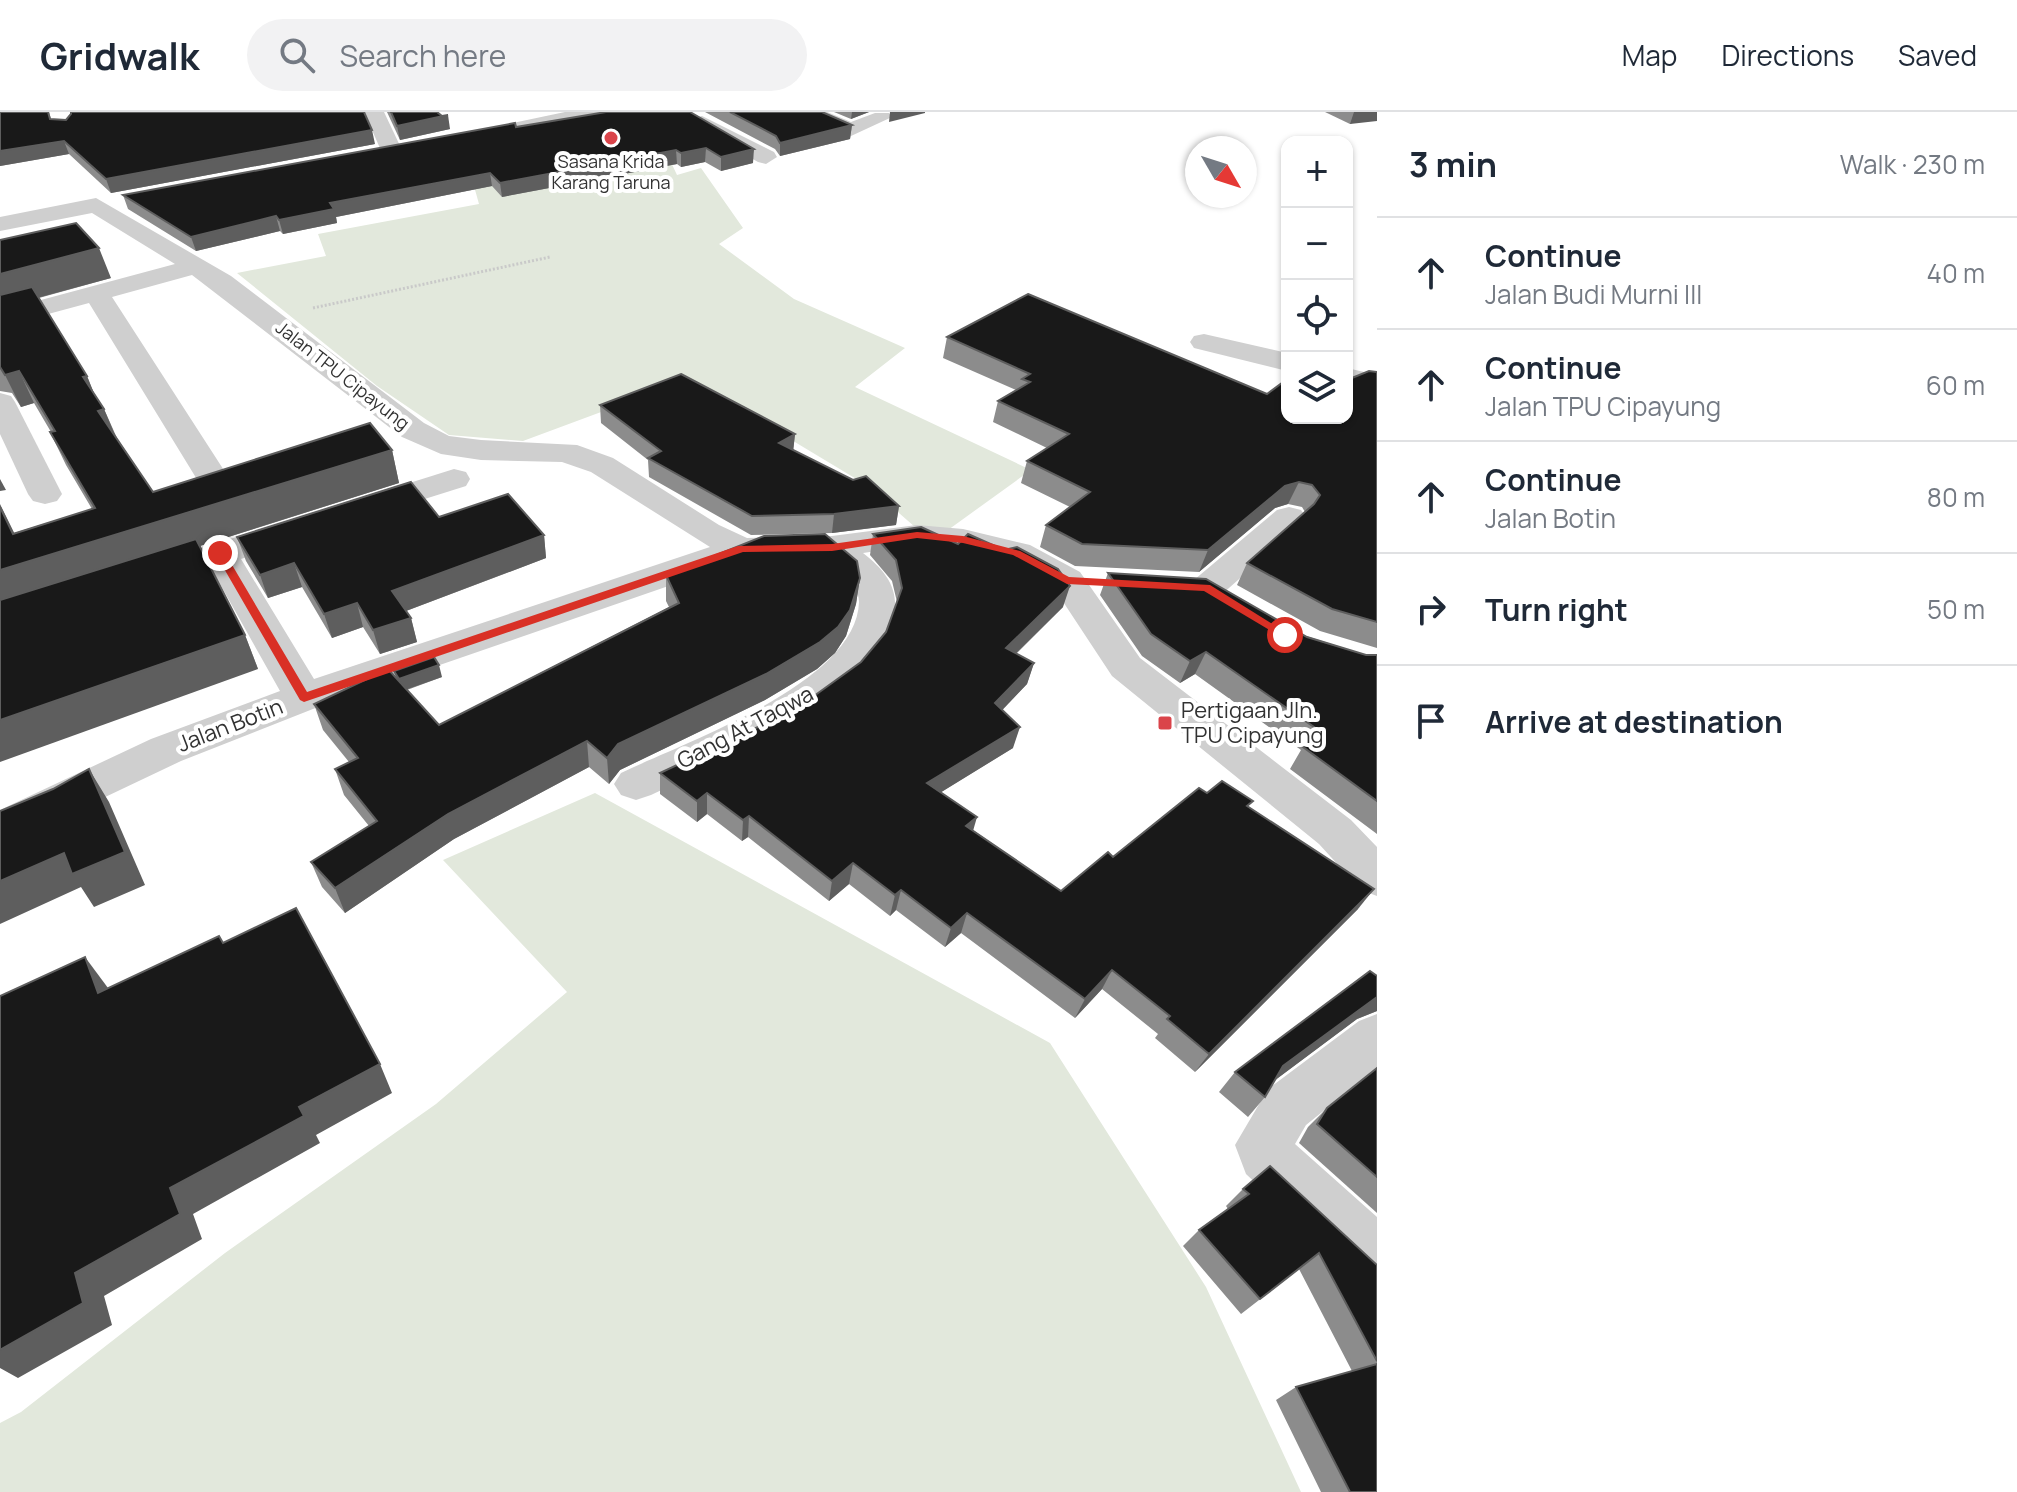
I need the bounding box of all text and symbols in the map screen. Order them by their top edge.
search box [247,19,807,91]
text: Gridwalk [40,29,199,81]
icon: search [275,33,319,77]
text: Search here [339,35,506,76]
text: Map [1622,36,1677,74]
text: Directions [1721,36,1854,74]
text: Saved [1898,36,1977,74]
marker: Sasana Krida Karang Taruna [602,129,620,147]
north arrow [1185,136,1257,208]
map controls [1281,136,1353,424]
button: + [1281,136,1353,208]
text: 3 min [1409,141,1497,187]
text: Walk · 230 m [1840,146,1985,182]
place label: Sasana Krida Karang Taruna [551,149,671,194]
button: − [1281,208,1353,280]
text: Continue [1485,235,1621,276]
icon: ahead [1409,251,1453,295]
text: 40 m [1927,255,1985,291]
text: Jalan Budi Murni III [1485,276,1702,312]
button: locate [1281,280,1353,352]
street label: Jalan TPU Cipayung [271,315,415,435]
text: Continue [1485,347,1621,388]
button: layers [1281,352,1353,424]
icon: ahead [1409,363,1453,407]
text: 60 m [1926,367,1985,403]
text: Jalan TPU Cipayung [1485,388,1721,424]
text: Continue [1485,459,1621,500]
icon: ahead [1409,475,1453,519]
text: 80 m [1927,479,1985,515]
text: Jalan Botin [1485,500,1616,536]
route end [202,535,238,571]
icon: right [1409,587,1453,631]
text: Turn right [1485,589,1628,630]
text: 50 m [1927,591,1985,627]
route start [1267,617,1303,653]
street label: Gang At Taqwa [672,678,818,776]
street label: Jalan Botin [173,691,287,759]
place label: Pertigaan Jln. TPU Cipayung [1181,695,1323,750]
icon: arrive [1409,699,1453,743]
text: Arrive at destination [1485,701,1783,742]
marker: Pertigaan Jln. TPU Cipayung [1156,714,1174,732]

